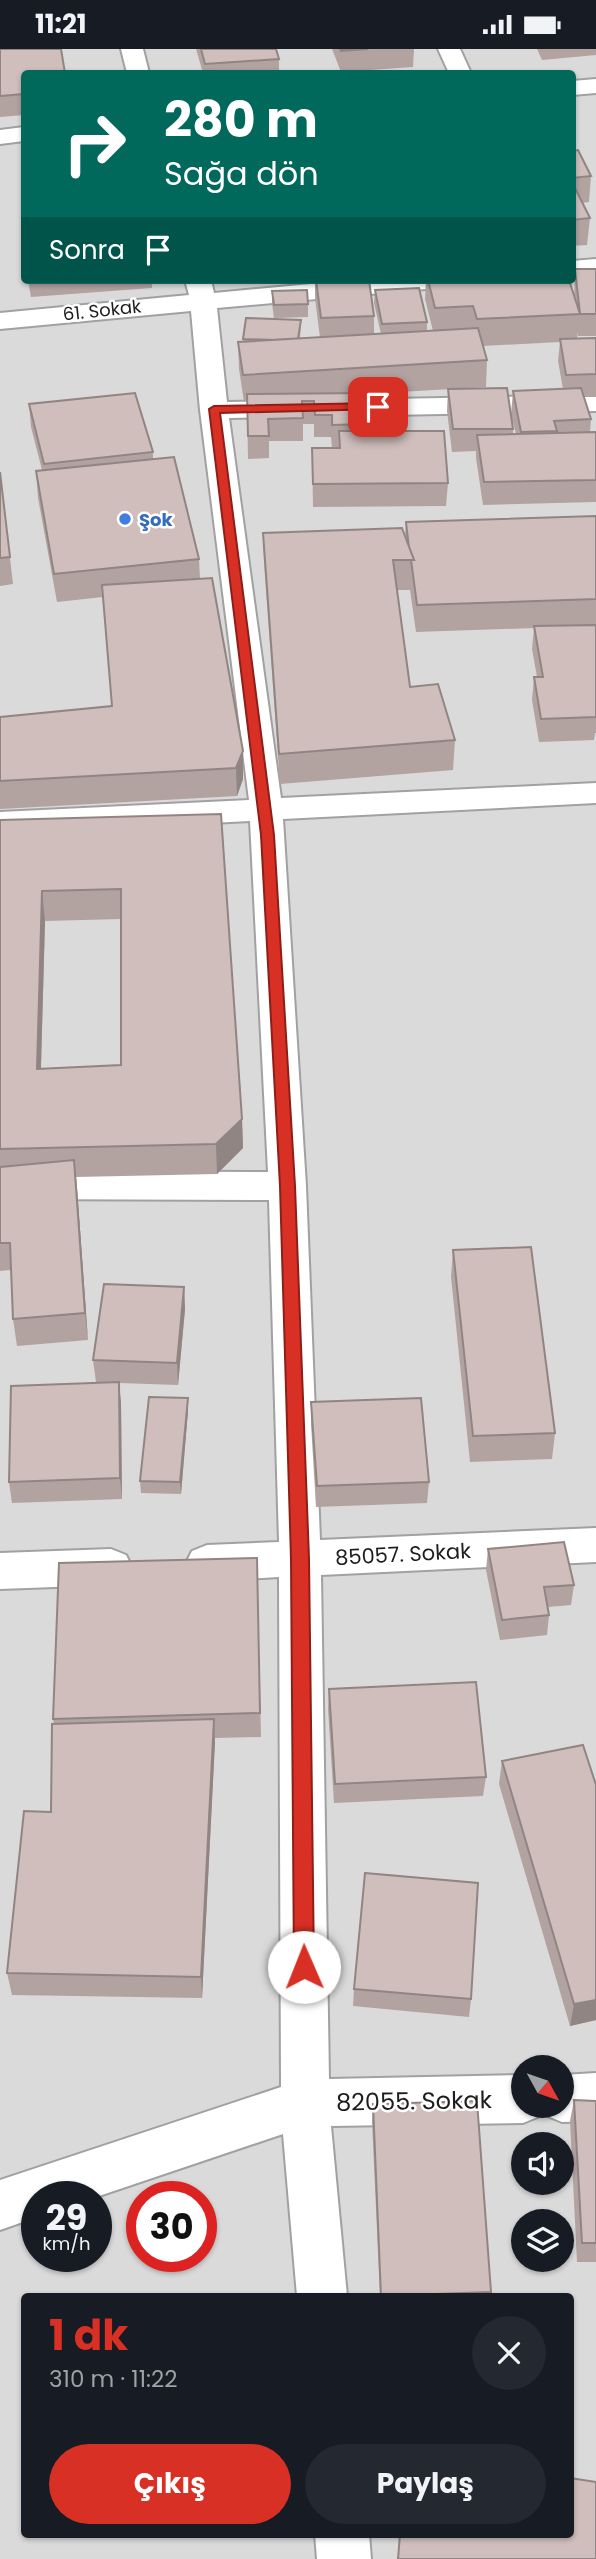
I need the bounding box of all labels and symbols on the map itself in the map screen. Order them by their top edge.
street label: 61. Sokak [62,293,143,327]
pin [348,377,408,437]
place label: Şok [139,507,174,532]
marker: Şok [117,511,133,527]
street label: 85057. Sokak [334,1536,472,1572]
position arrow [267,1930,341,2004]
north arrow [511,2055,574,2117]
street label: 82055. Sokak [336,2083,493,2119]
speed limit sign: 30 [126,2181,217,2272]

